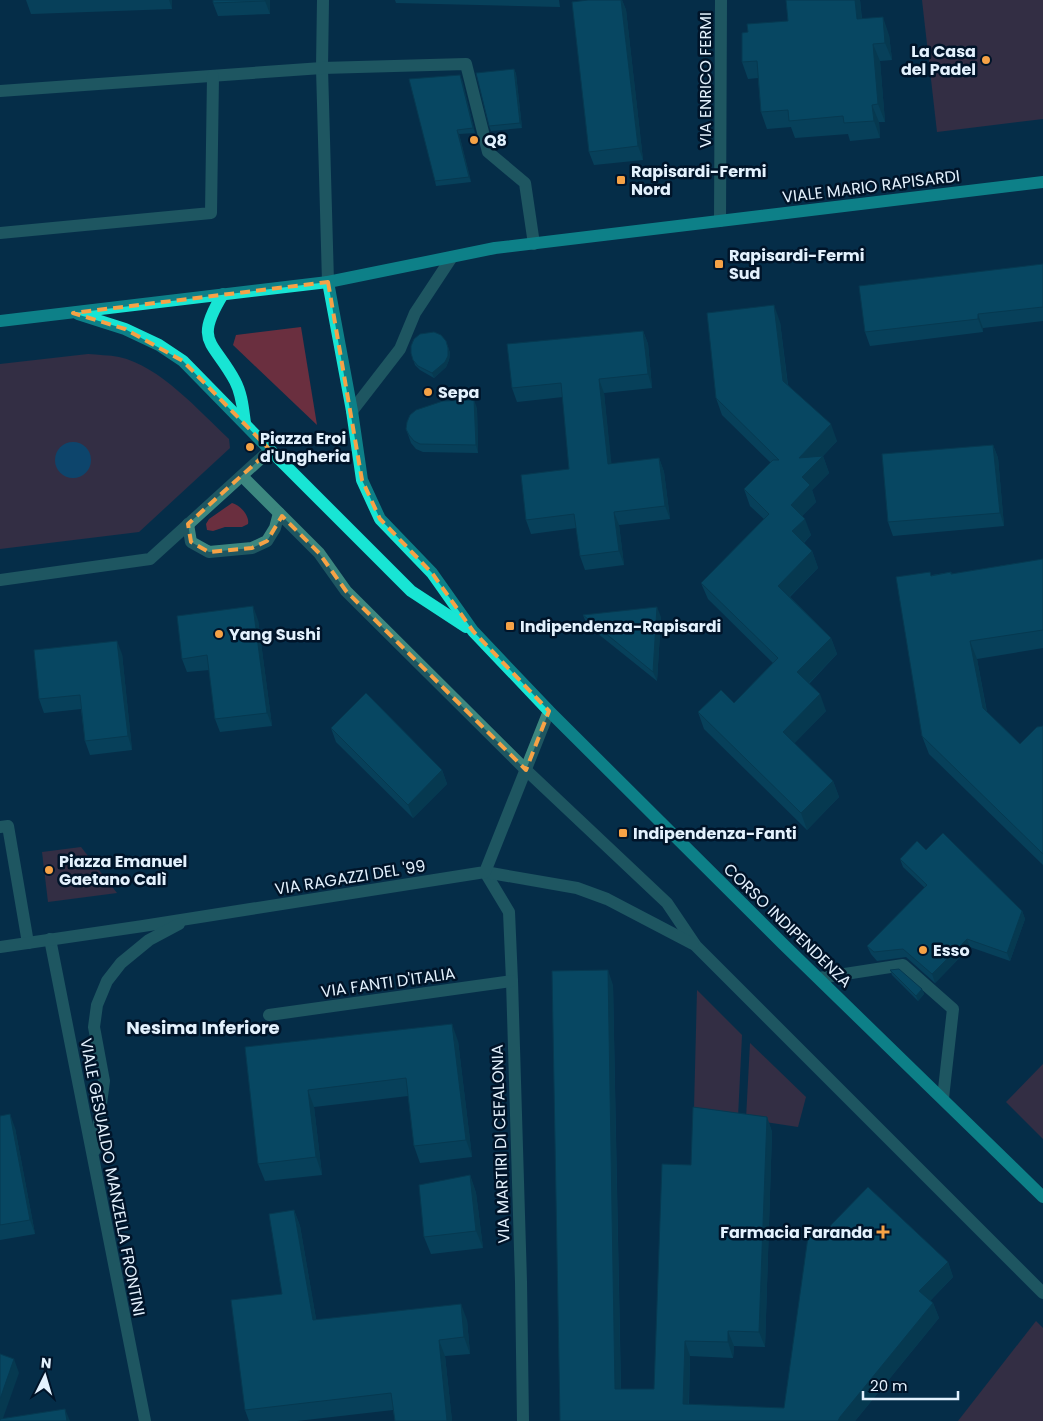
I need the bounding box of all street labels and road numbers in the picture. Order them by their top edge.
street label: VIA ENRICO FERMI [694,12,717,148]
street label: VIALE MARIO RAPISARDI [781,164,961,209]
street label: VIA RAGAZZI DEL '99 [273,854,427,901]
street label: CORSO INDIPENDENZA [718,858,857,993]
street label: VIA FANTI D'ITALIA [319,962,457,1003]
street label: VIALE GESUALDO MANZELLA FRONTINI [74,1036,151,1318]
street label: VIA MARTIRI DI CEFALONIA [486,1044,515,1244]

